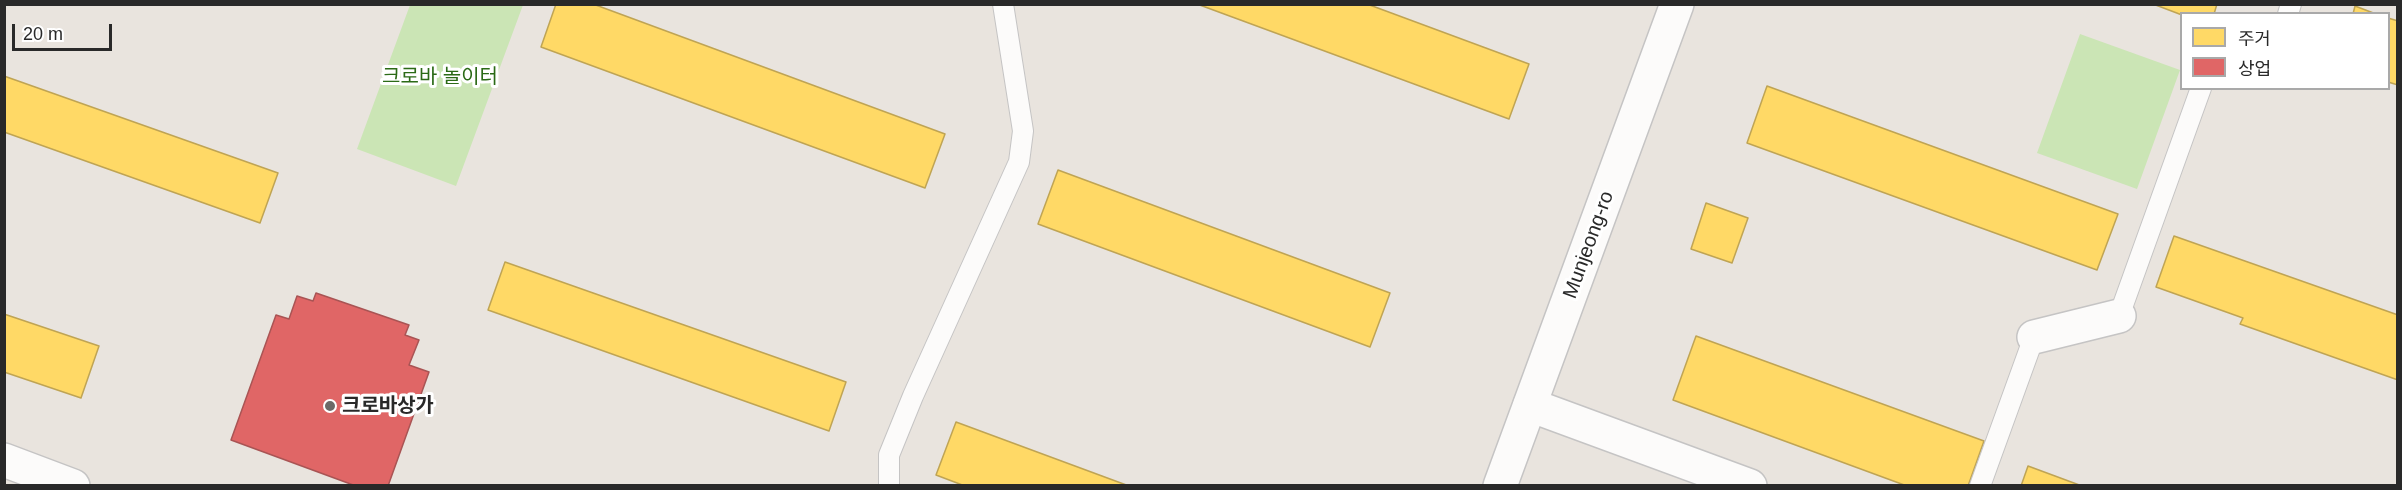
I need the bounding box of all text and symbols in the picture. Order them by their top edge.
scale bar [15,12,116,50]
legend [2180,12,2390,90]
text: 20 m [23,24,63,44]
text: 주거 [2238,29,2271,49]
text: 상업 [2238,59,2271,79]
park label: 크로바 놀이터 [382,65,498,89]
street label: Munjeong-ro [1559,188,1619,302]
place label: 크로바상가 [342,394,434,418]
marker: 크로바상가 [323,399,337,413]

